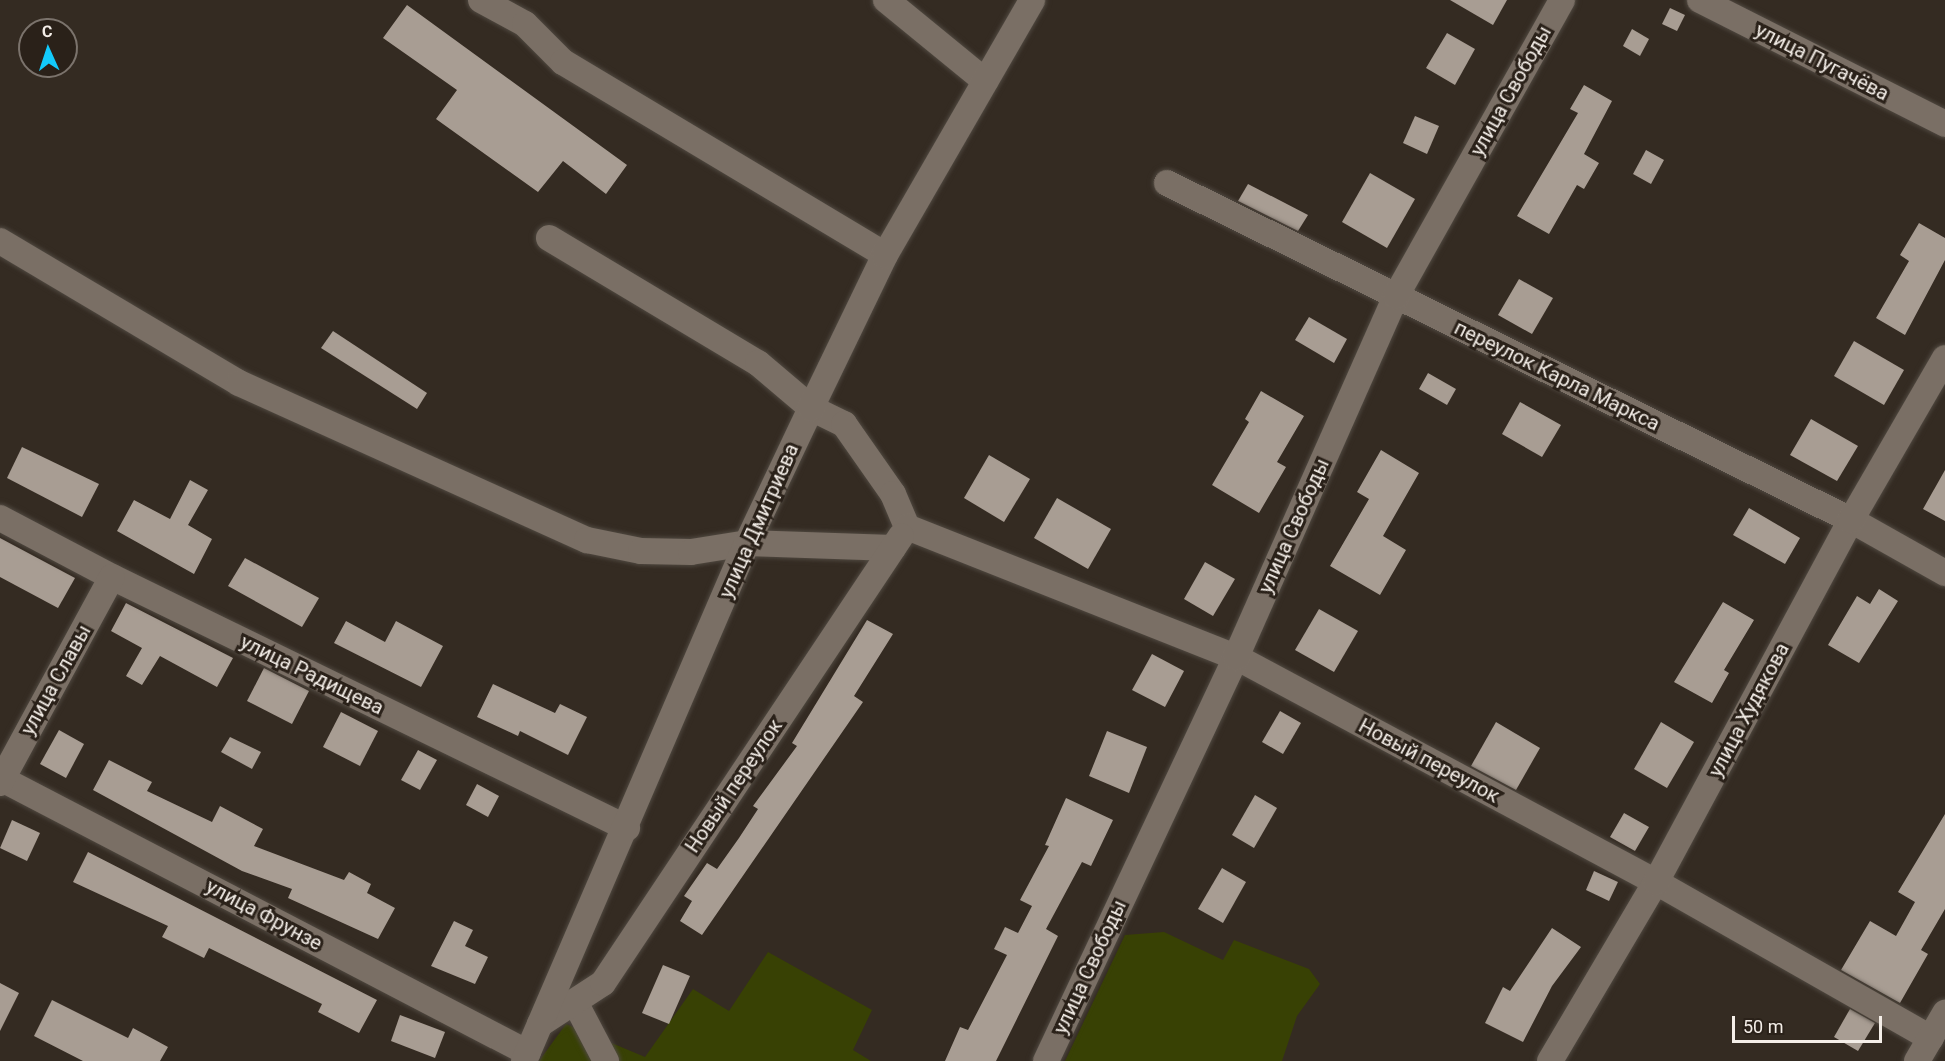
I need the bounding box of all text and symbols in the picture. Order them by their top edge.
north arrow [18,18,78,78]
street label: улица Пугачёва [1751,18,1893,106]
text: С [41,22,53,41]
street label: улица Свободы [1465,22,1557,160]
street label: переулок Карла Маркса [1450,316,1664,436]
street label: улица Дмитриева [714,440,804,602]
street label: улица Свободы [1254,455,1334,597]
street label: улица Славы [16,621,96,739]
street label: улица Радищева [236,630,388,720]
street label: улица Худякова [1704,639,1794,781]
street label: Новый переулок [1355,714,1503,808]
street label: Новый переулок [680,715,788,857]
street label: улица Фрунзе [202,874,326,956]
street label: улица Свободы [1048,896,1132,1038]
scale bar [1735,1004,1885,1042]
text: 50 m [1743,1016,1783,1037]

